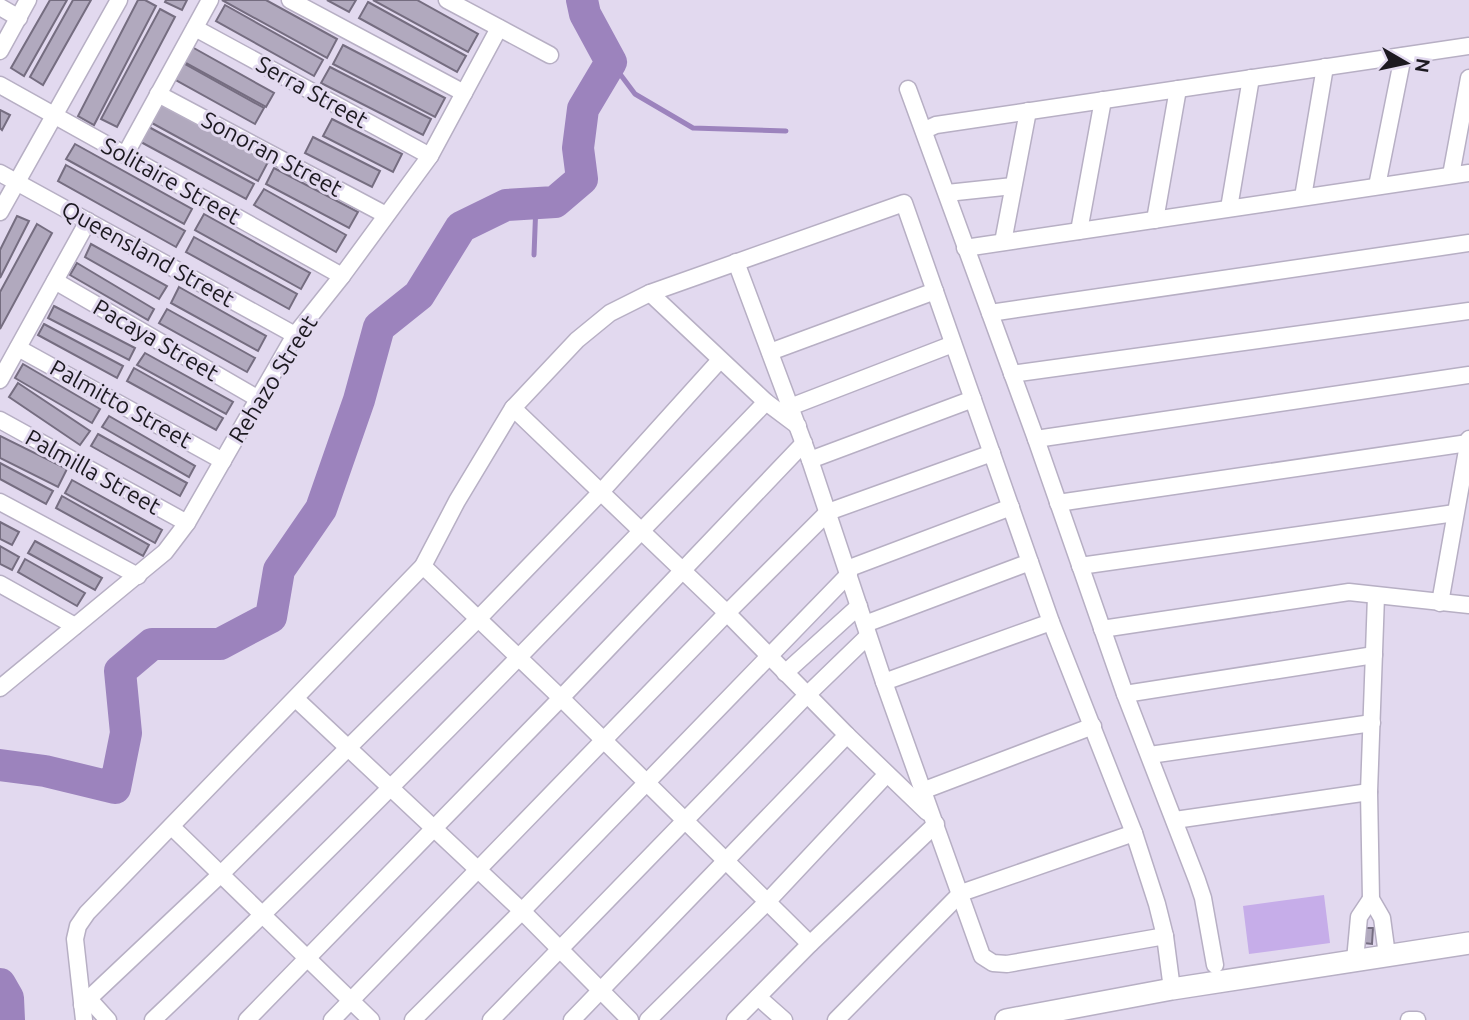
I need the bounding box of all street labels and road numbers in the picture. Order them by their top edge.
street label: Serra Street [252,51,372,132]
street label: Sonoran Street [198,106,347,201]
street label: Solitaire Street [98,132,245,229]
street label: Queensland Street [58,196,239,311]
street label: Pacaya Street [89,294,223,385]
street label: Rehazo Street [223,311,322,447]
street label: Palmitto Street [46,354,196,453]
street label: Palmilla Street [21,424,165,519]

